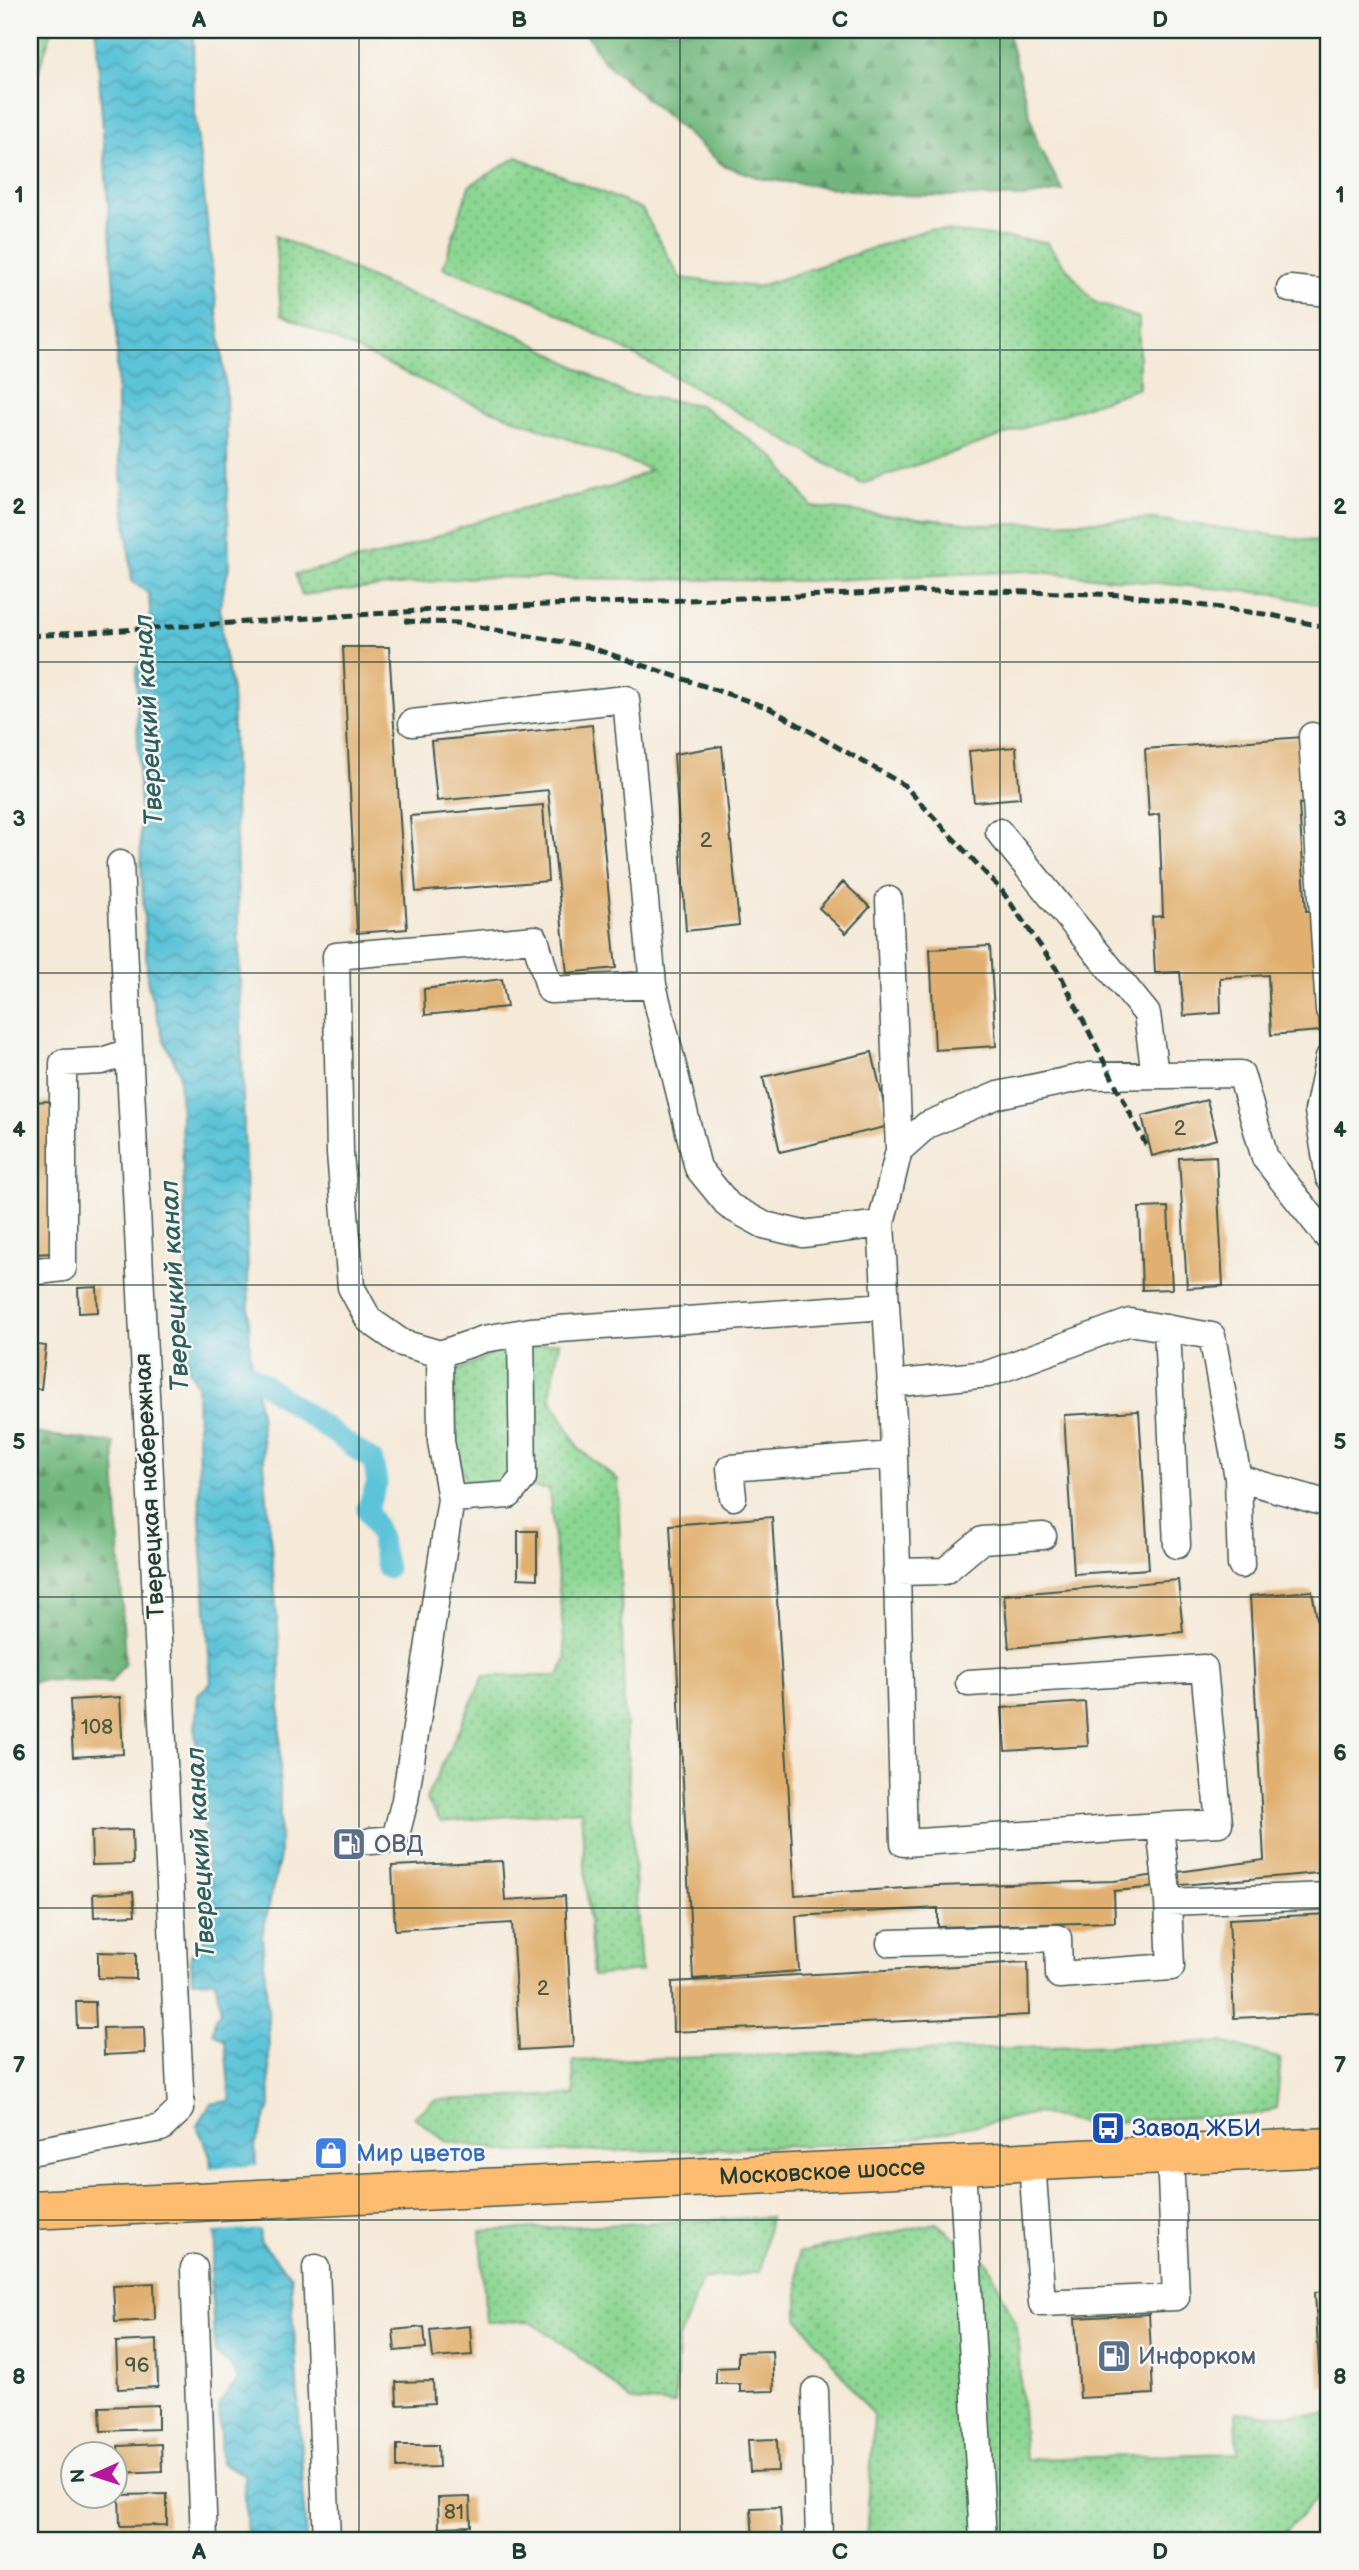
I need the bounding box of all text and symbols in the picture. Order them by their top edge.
text: A [191,6,207,34]
text: B [511,6,527,34]
text: C [832,6,848,34]
text: D [1152,6,1168,34]
text: 1 [14,181,24,209]
text: 1 [1335,181,1345,209]
text: 2 [12,493,26,521]
text: 2 [1333,493,1347,521]
water label: Тверецкий канал [128,613,171,827]
text: 3 [12,805,26,833]
text: 3 [1333,805,1347,833]
house number: 2 [700,828,713,853]
text: 4 [12,1116,26,1144]
house number: 2 [1174,1116,1187,1141]
text: 4 [1333,1116,1347,1144]
water label: Тверецкий канал [154,1179,197,1393]
street label: Тверецкая набережная [128,1352,171,1620]
text: 5 [12,1428,26,1456]
text: 5 [1333,1428,1347,1456]
house number: 108 [81,1715,113,1740]
text: 6 [12,1739,26,1767]
text: 6 [1333,1739,1347,1767]
water label: Тверецкий канал [180,1746,223,1960]
fuel station icon: ОВД [330,1825,368,1863]
place label: ОВД [374,1830,424,1859]
house number: 2 [537,1976,550,2001]
text: 7 [13,2051,26,2079]
text: 7 [1334,2051,1347,2079]
bus stop icon: Завод ЖБИ [1089,2109,1127,2147]
place label: Завод ЖБИ [1132,2114,1261,2143]
shop icon: Мир цветов [312,2134,350,2172]
place label: Мир цветов [356,2139,486,2168]
street label: Московское шоссе [718,2153,926,2192]
fuel station icon: Инфорком [1095,2337,1133,2375]
place label: Инфорком [1138,2342,1256,2371]
house number: 96 [125,2353,150,2378]
text: 8 [12,2363,26,2391]
text: 8 [1333,2363,1347,2391]
north arrow [60,2440,130,2510]
text: N [67,2468,90,2484]
house number: 81 [444,2500,464,2525]
text: A [191,2538,207,2566]
text: B [511,2538,527,2566]
text: C [832,2538,848,2566]
text: D [1152,2538,1168,2566]

